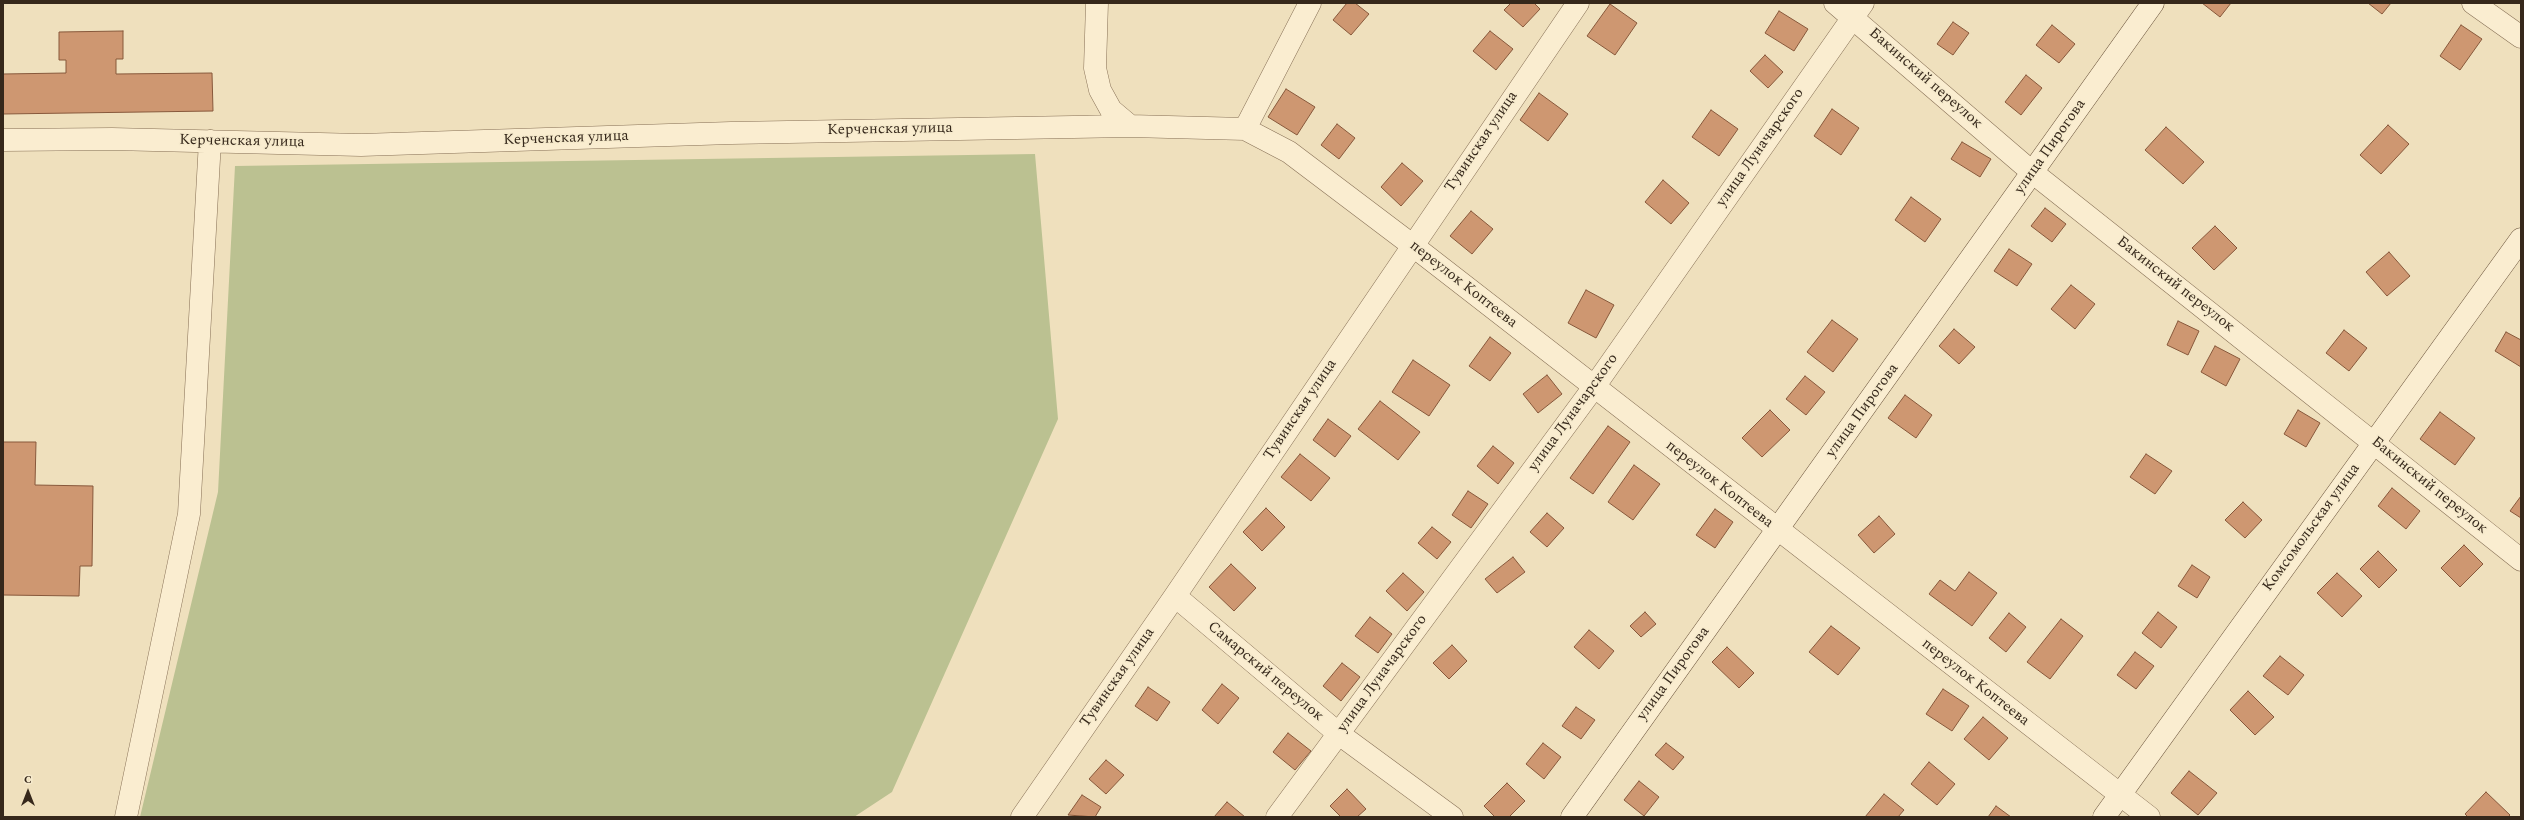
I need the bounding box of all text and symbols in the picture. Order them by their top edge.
street label: Бакинский переулок [1864,25,1986,133]
street label: улица Луначарского [1713,85,1809,211]
street label: Тувинская улица [1442,88,1522,196]
street label: улица Пирогова [2012,96,2090,198]
street label: Керченская улица [827,120,953,140]
street label: Керченская улица [503,128,629,150]
street label: Керченская улица [179,132,305,152]
street label: Бакинский переулок [2112,233,2238,337]
street label: переулок Коптеева [1406,237,1520,333]
street label: улица Луначарского [1525,351,1623,475]
street label: Тувинская улица [1261,356,1341,464]
street label: улица Пирогова [1823,360,1903,462]
street label: Бакинский переулок [2367,433,2491,539]
street label: переулок Коптеева [1662,437,1776,533]
street label: Комсомольская улица [2260,461,2364,595]
street label: улица Луначарского [1334,612,1432,736]
street label: Самарский переулок [1203,618,1327,726]
street label: улица Пирогова [1634,623,1714,725]
street label: Тувинская улица [1077,625,1159,731]
street label: переулок Коптеева [1918,635,2032,731]
text: С [24,771,32,788]
north arrow [8,772,48,812]

